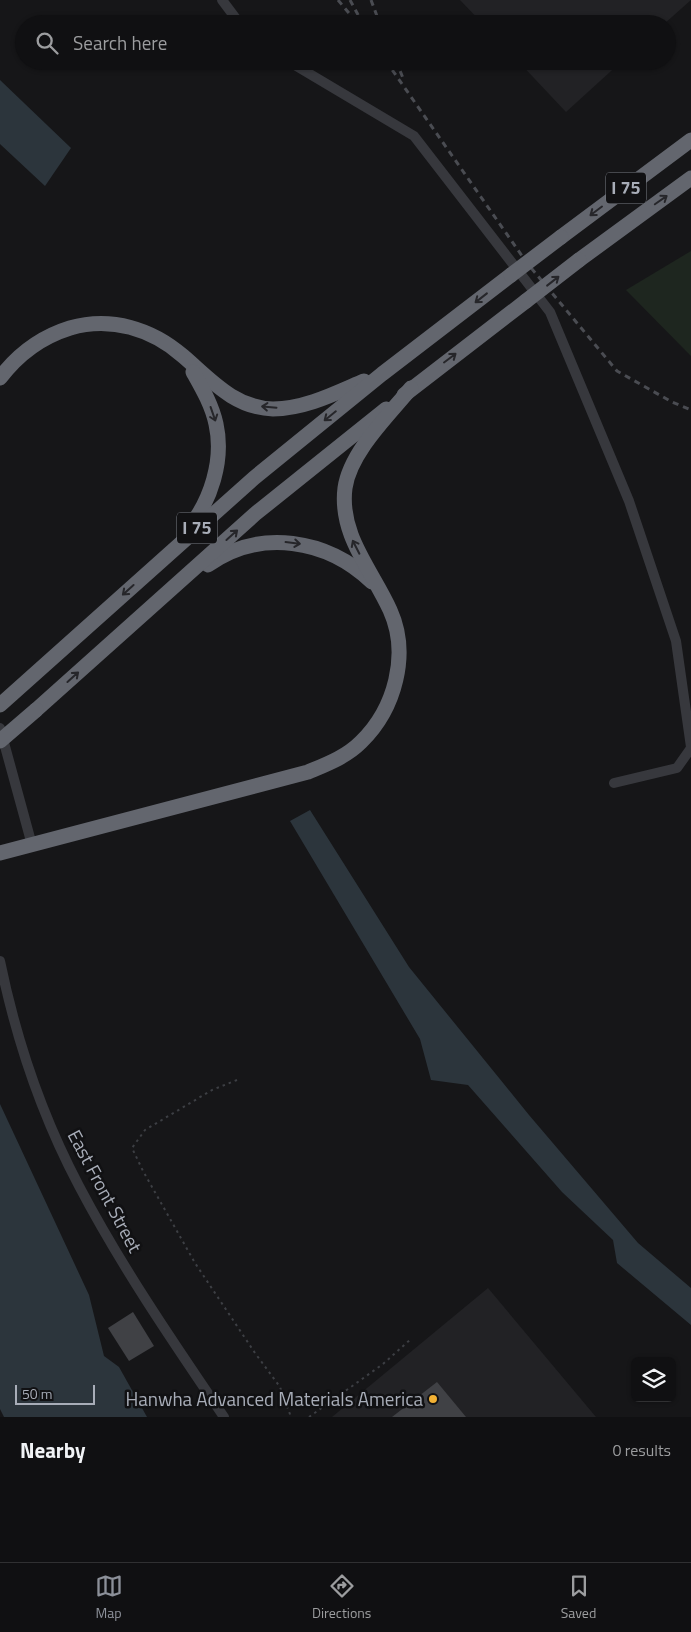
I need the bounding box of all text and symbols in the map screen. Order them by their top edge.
search box [15,15,676,70]
text: Search here [73,28,167,57]
icon: search [33,29,61,57]
road number: I 75 [606,172,646,204]
one-way arrow [654,195,668,205]
one-way arrow [590,205,603,216]
one-way arrow [546,275,559,286]
one-way arrow [474,292,487,303]
one-way arrow [443,353,457,363]
one-way arrow [262,402,278,412]
one-way arrow [209,406,218,421]
one-way arrow [324,410,337,421]
road number: I 75 [177,512,217,544]
one-way arrow [225,529,238,541]
one-way arrow [285,538,301,548]
one-way arrow [350,540,360,555]
one-way arrow [121,584,134,596]
one-way arrow [66,671,79,683]
street label: East Front Street [61,1124,150,1258]
map controls [631,1357,676,1402]
button: layers [631,1357,676,1402]
scale bar [15,1382,95,1405]
text: 50 m [22,1383,52,1404]
place label: Hanwha Advanced Materials America [125,1384,423,1413]
marker: Hanwha Advanced Materials America [427,1393,439,1405]
text: Nearby [20,1434,85,1466]
text: 0 results [612,1438,671,1462]
tab: Map [95,1572,123,1623]
tab: Directions [312,1572,371,1623]
tab: Saved [561,1572,596,1623]

